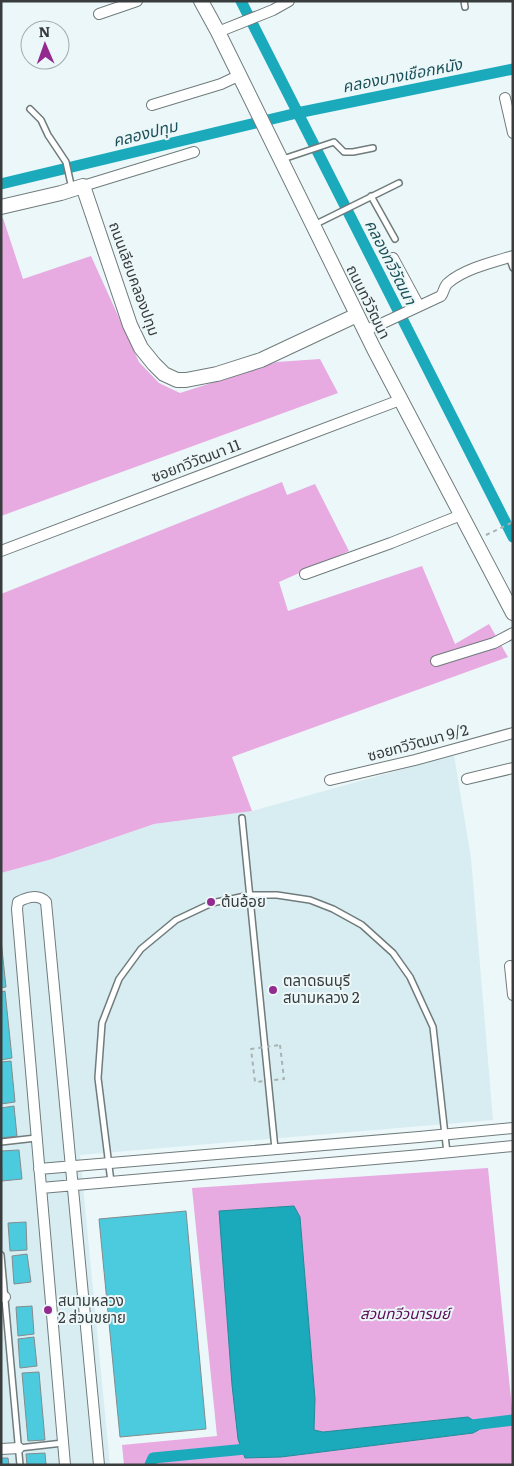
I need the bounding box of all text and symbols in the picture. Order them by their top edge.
north arrow [20,20,70,70]
text: N [38,21,51,41]
water label: คลองบางเชือกหนัง [340,50,465,97]
water label: คลองปทุม [110,112,181,152]
water label: คลองทวีวัฒนา [360,215,424,310]
street label: ถนนเลียบคลองปทุม [104,218,167,339]
street label: ถนนทวีวัฒนา [341,260,397,342]
street label: ซอยทวีวัฒนา 11 [148,432,243,487]
street label: ซอยทวีวัฒนา 9/2 [365,717,471,766]
place label: ต้นอ้อย [221,889,266,912]
marker: ต้นอ้อย [205,896,217,908]
place label: ตลาดธนบุรี สนามหลวง 2 [283,968,360,1008]
marker: ตลาดธนบุรี สนามหลวง 2 [267,984,279,996]
place label: สนามหลวง 2 ส่วนขยาย [58,1288,126,1328]
park label: สวนทวีวนารมย์ [360,1301,453,1324]
marker: สนามหลวง 2 ส่วนขยาย [42,1304,54,1316]

